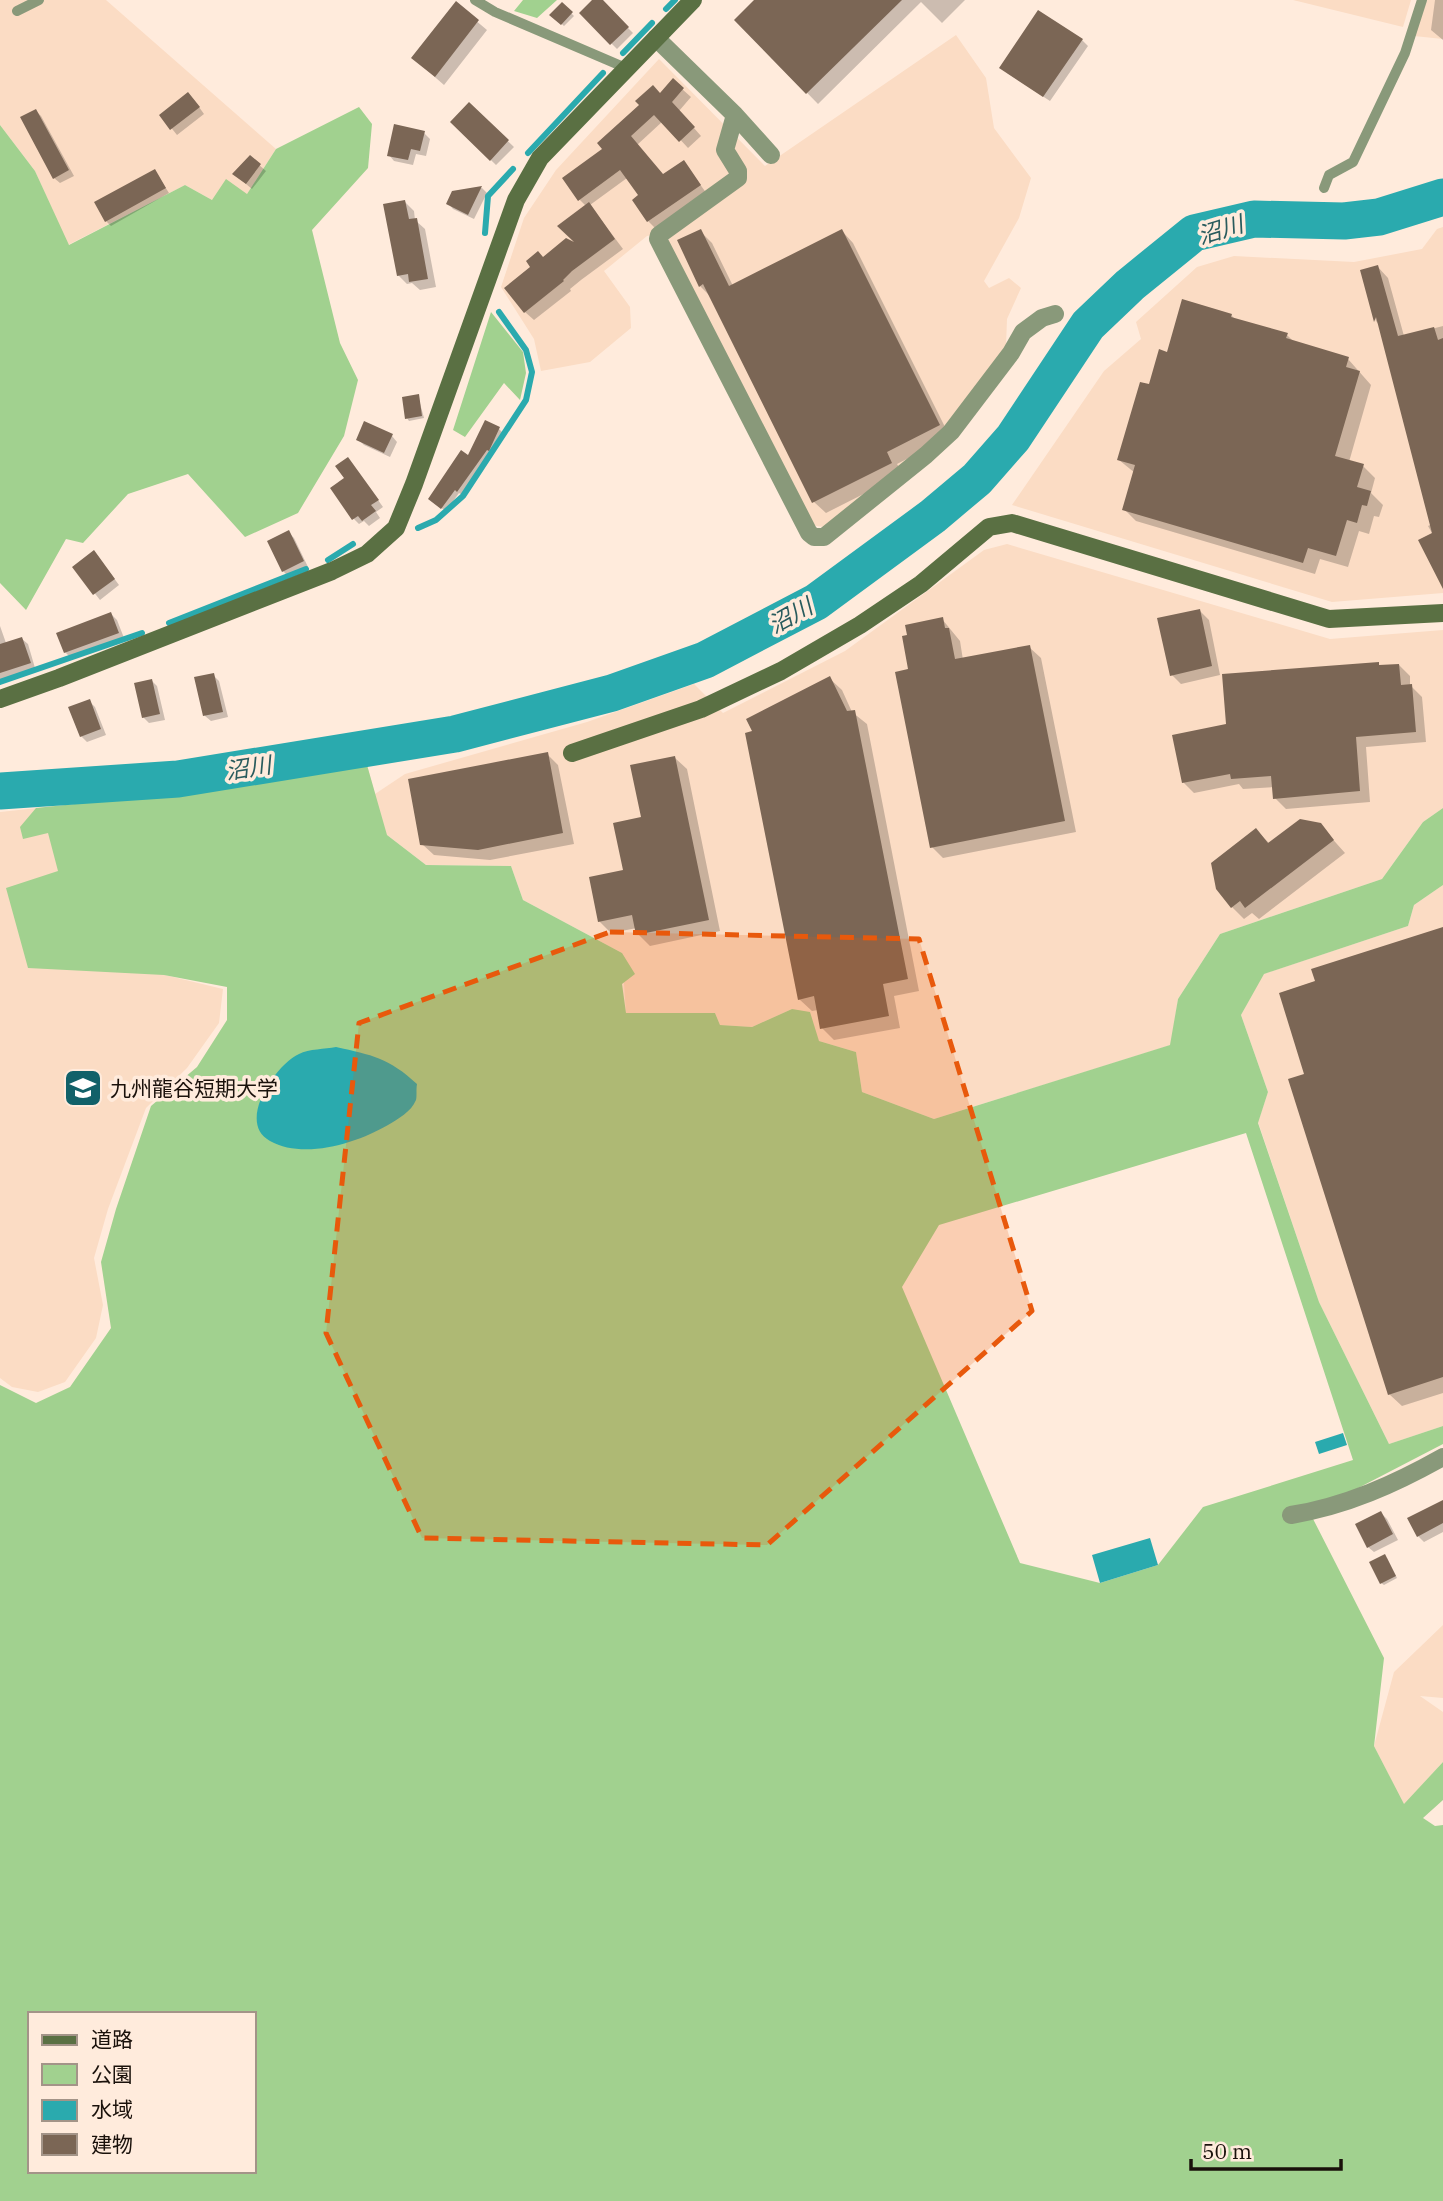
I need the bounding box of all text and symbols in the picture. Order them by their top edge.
water label: 沼川 [1194,207,1249,250]
water label: 沼川 [763,589,820,639]
water label: 沼川 [223,748,276,785]
school or university icon: 九州龍谷短期大学 [62,1067,104,1109]
place label: 九州龍谷短期大学 [110,1074,278,1102]
legend [28,2012,256,2173]
text: 道路 [91,2025,133,2053]
text: 公園 [91,2060,133,2088]
text: 水域 [91,2095,133,2123]
scale bar [1191,2128,1342,2172]
text: 建物 [91,2130,133,2158]
text: 50 m [1202,2137,1252,2165]

